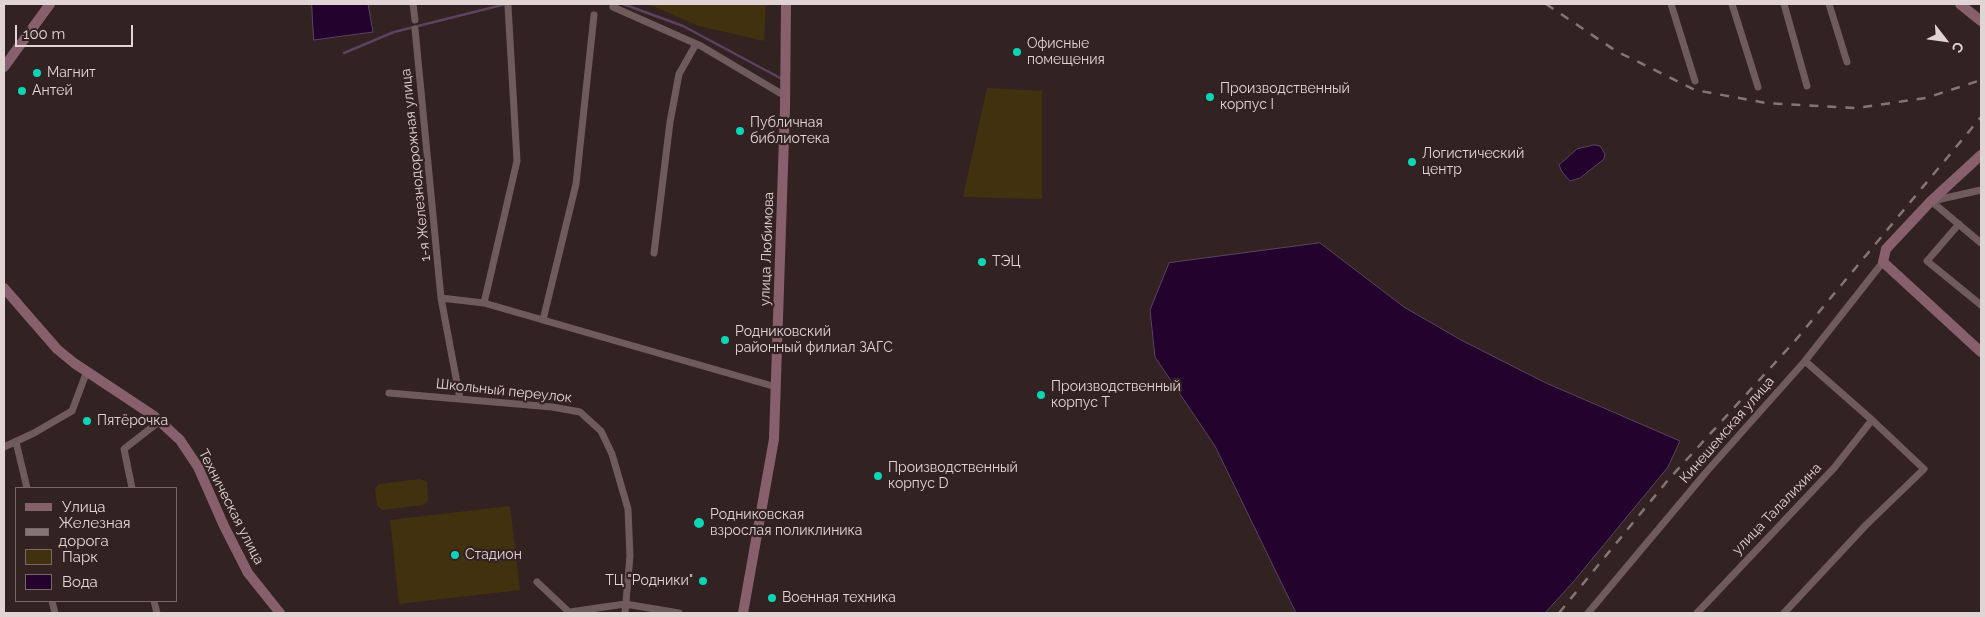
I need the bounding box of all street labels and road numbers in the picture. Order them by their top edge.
street label: 1-я Железнодорожная улица [398,68,434,262]
street label: улица Любимова [757,192,777,306]
street label: Кинешемская улица [1676,373,1778,487]
street label: Школьный переулок [435,375,573,407]
street label: Техническая улица [195,447,267,567]
street label: улица Талалихина [1729,460,1825,558]

